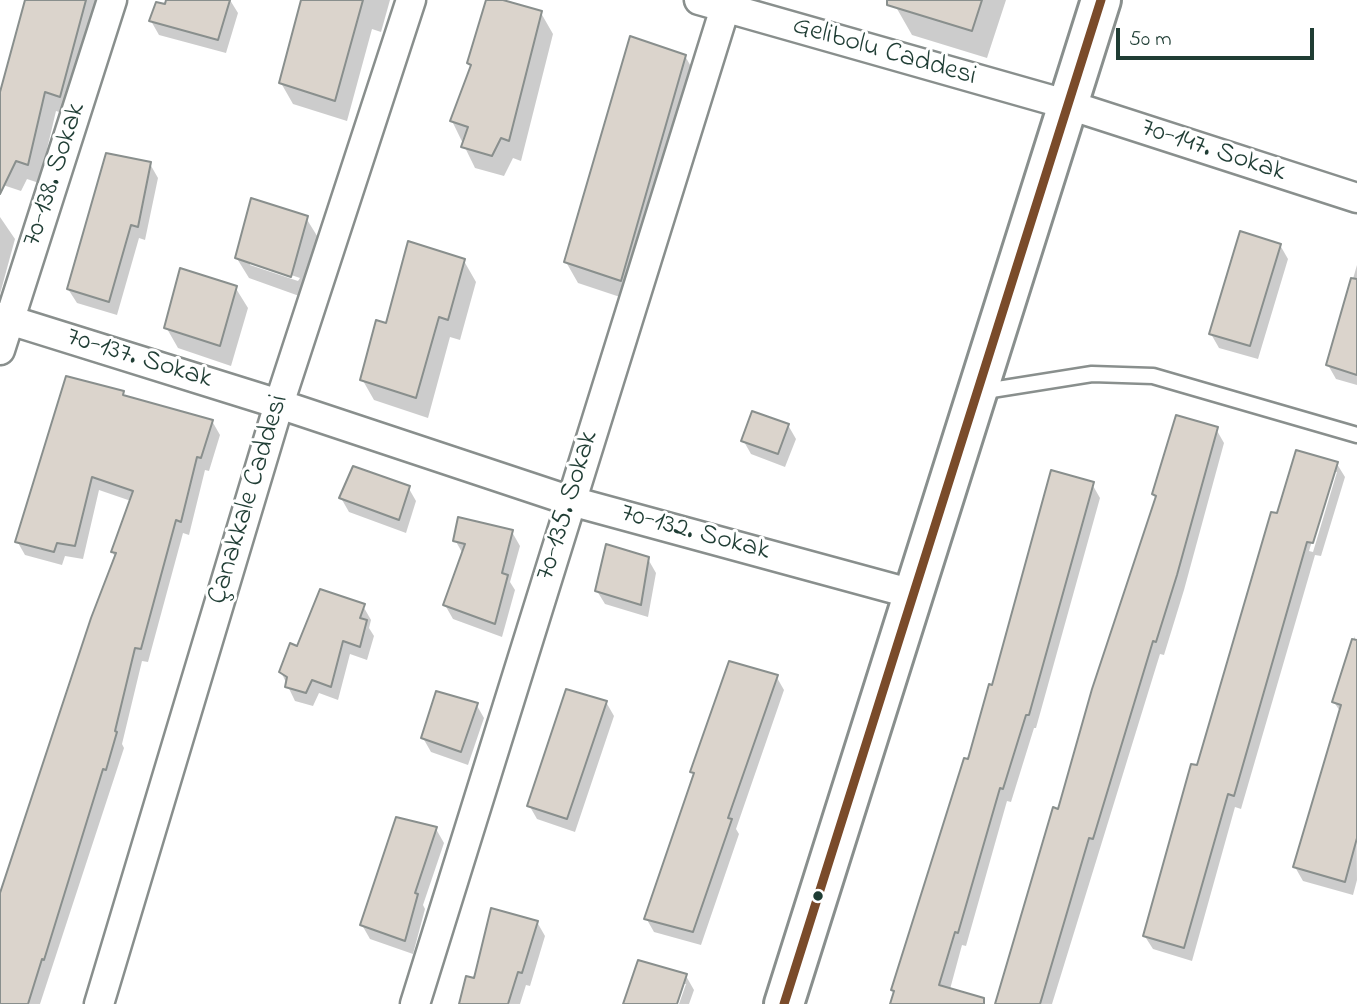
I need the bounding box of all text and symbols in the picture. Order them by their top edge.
street label: Gelibolu Caddesi [788,11,980,95]
scale bar [1119,14,1317,58]
text: 50 m [1129,25,1172,55]
street label: 70-138. Sokak [17,99,95,251]
street label: 70-147. Sokak [1136,113,1290,191]
street label: 70-137. Sokak [62,322,216,398]
street label: Çanakkale Caddesi [202,391,298,609]
street label: 70-135. Sokak [530,427,608,585]
street label: 70-132. Sokak [617,498,773,570]
unlabelled marker [811,889,825,903]

